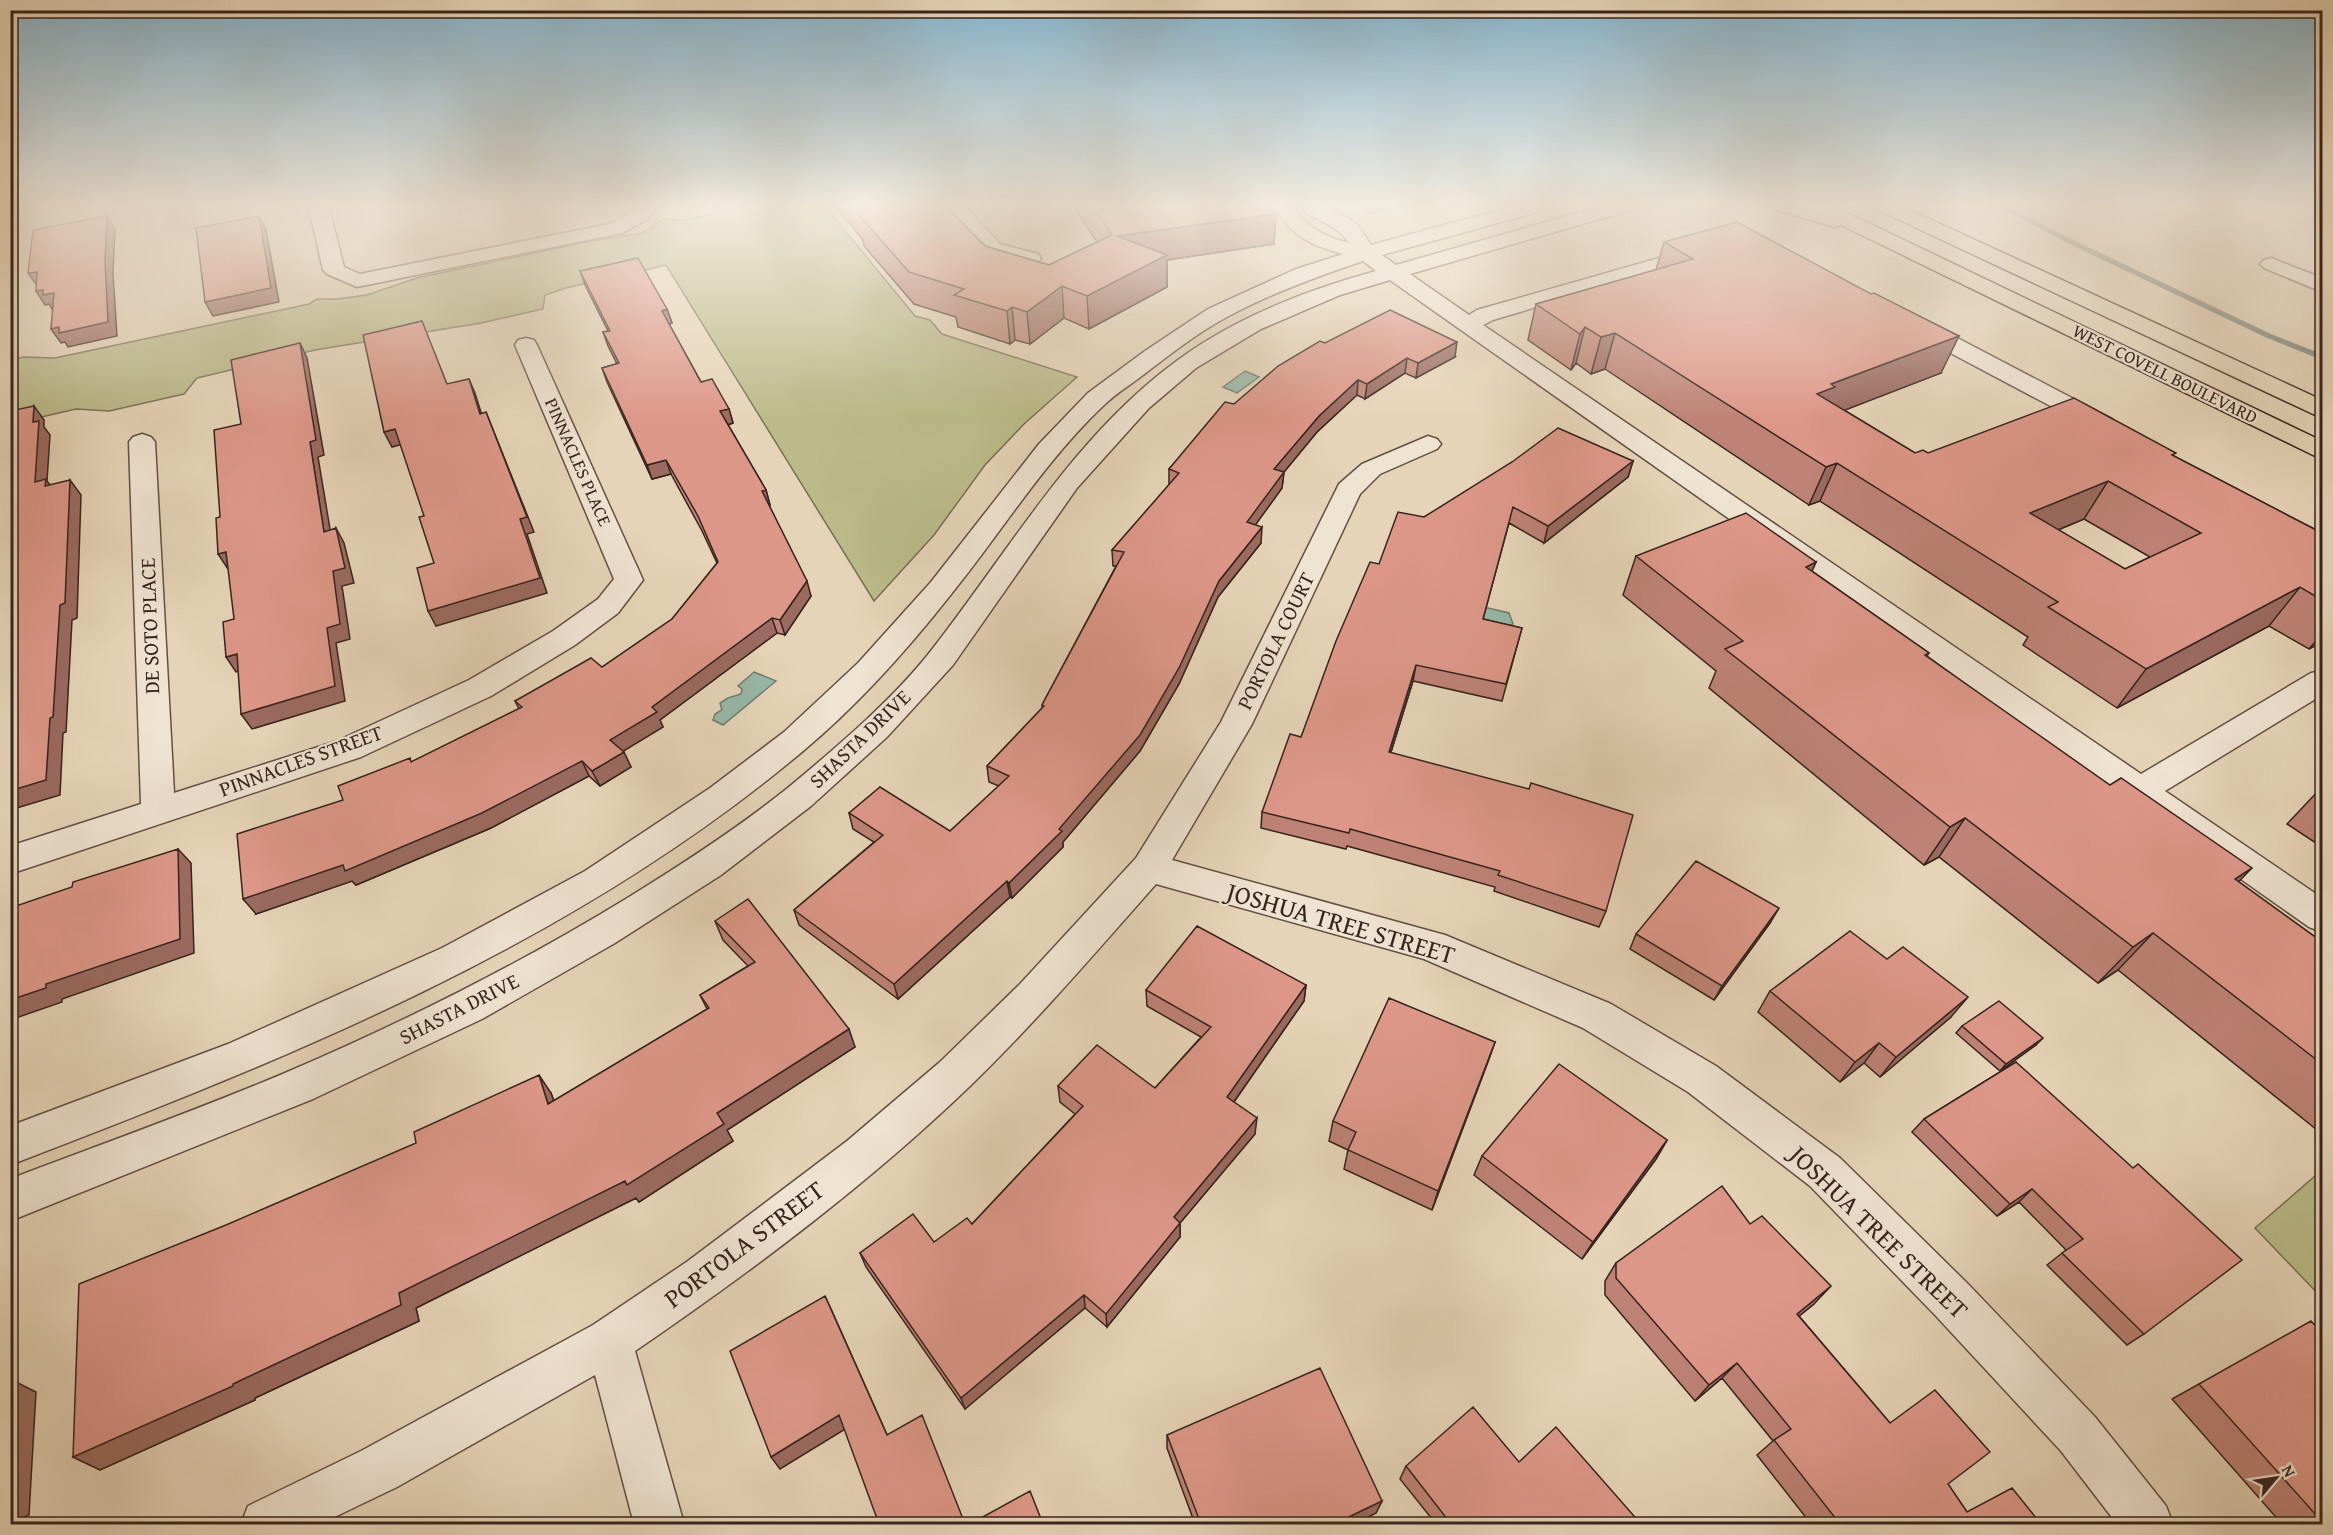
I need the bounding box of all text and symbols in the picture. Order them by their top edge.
street label: WEST COVELL BOULEVARD [2068,317,2262,430]
street label: PINNACLES PLACE [538,393,619,530]
street label: DE SOTO PLACE [132,557,167,695]
street label: PORTOLA COURT [1229,567,1322,715]
street label: SHASTA DRIVE [802,682,918,795]
street label: PINNACLES STREET [215,716,387,804]
street label: JOSHUA TREE STREET [1219,870,1460,974]
street label: SHASTA DRIVE [393,965,524,1052]
street label: JOSHUA TREE STREET [1779,1134,1978,1328]
street label: PORTOLA STREET [655,1170,832,1317]
north arrow [2246,1448,2306,1508]
text: N [2276,1460,2302,1481]

